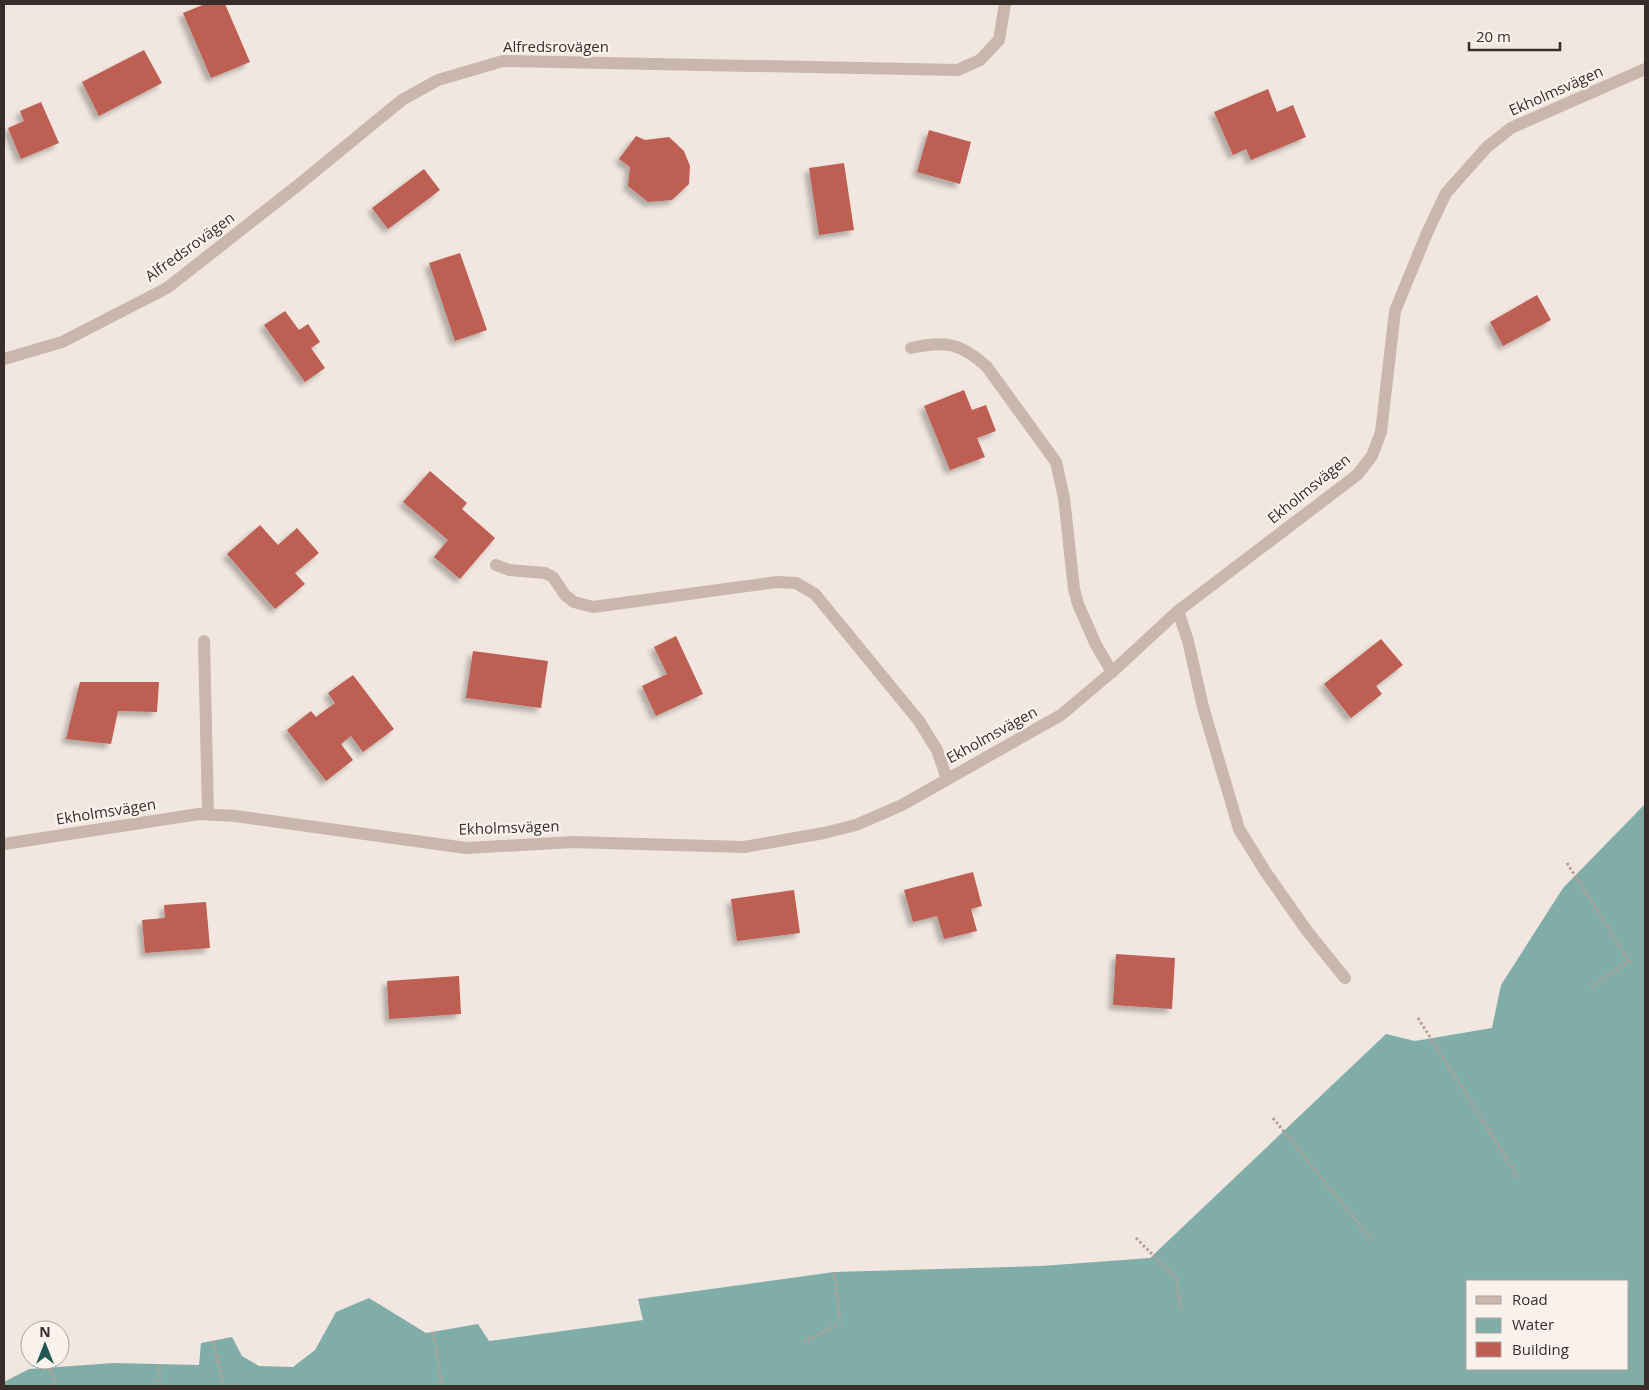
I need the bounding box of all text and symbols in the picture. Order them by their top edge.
scale bar [1469,20,1560,52]
text: 20 m [1476,26,1511,46]
street label: Alfredsrovägen [503,36,609,56]
street label: Ekholmsvägen [1505,60,1606,120]
street label: Alfredsrovägen [141,207,238,285]
street label: Ekholmsvägen [1263,449,1354,528]
street label: Ekholmsvägen [943,701,1040,767]
street label: Ekholmsvägen [54,793,157,829]
street label: Ekholmsvägen [458,815,560,839]
legend [1466,1280,1629,1370]
text: Road [1512,1289,1548,1309]
text: Water [1512,1314,1554,1334]
north arrow [20,1320,70,1370]
text: N [39,1322,51,1341]
text: Building [1512,1339,1569,1359]

